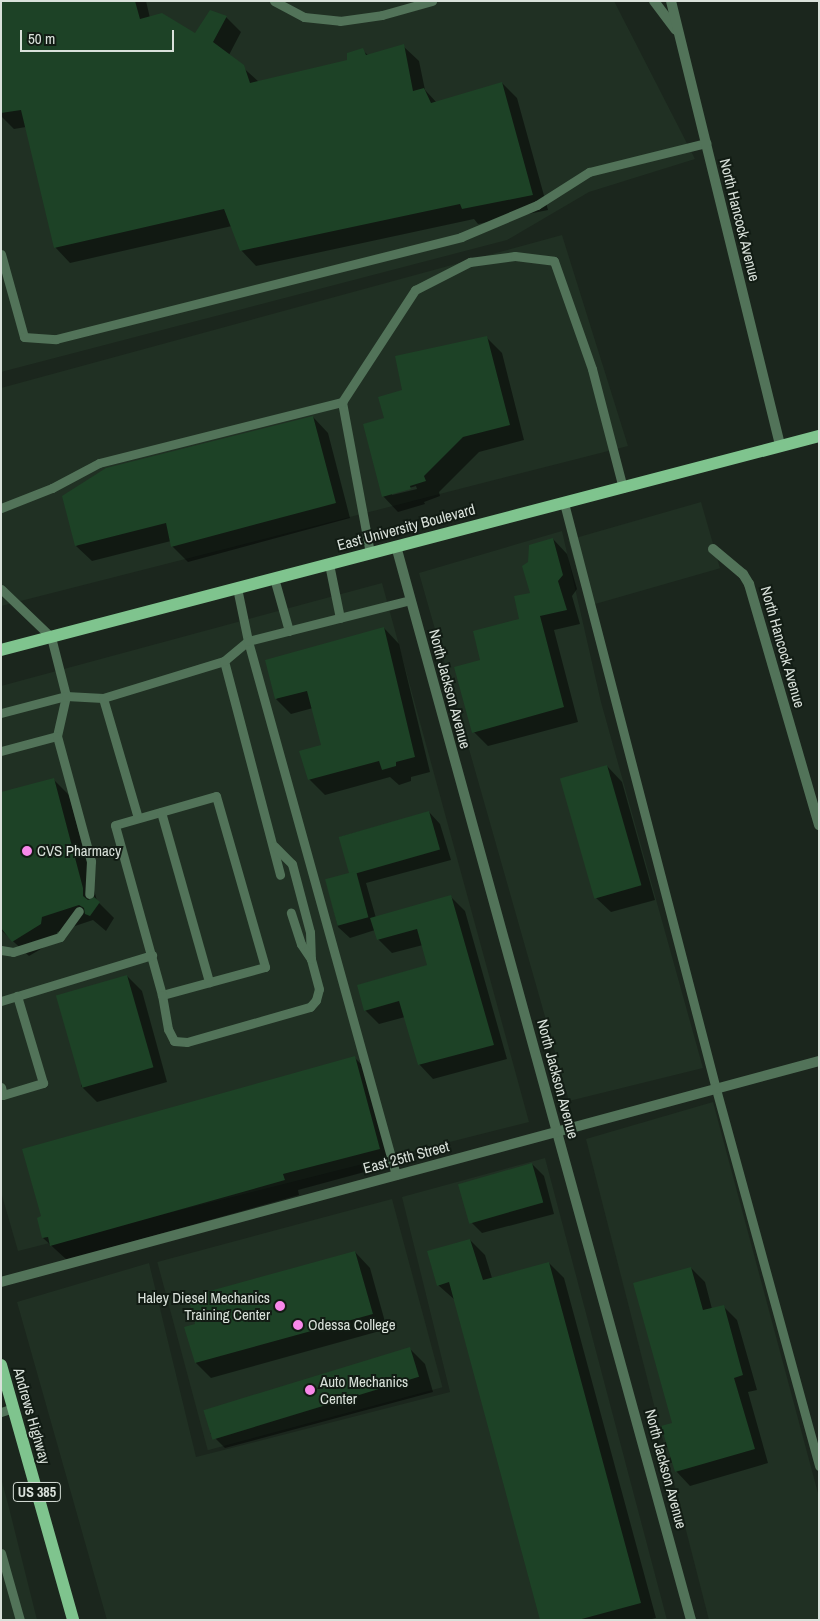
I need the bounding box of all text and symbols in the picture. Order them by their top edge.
scale bar [22,20,176,52]
text: 50 m [28,28,55,49]
street label: North Hancock Avenue [716,157,764,283]
street label: East University Boulevard [335,500,477,554]
street label: North Hancock Avenue [757,584,809,710]
street label: North Jackson Avenue [425,627,475,751]
place label: CVS Pharmacy [37,842,121,860]
marker: CVS Pharmacy [21,845,33,857]
street label: North Jackson Avenue [533,1017,583,1141]
street label: East 25th Street [361,1137,451,1177]
place label: Haley Diesel Mechanics Training Center [137,1288,270,1323]
marker: Haley Diesel Mechanics Training Center [274,1300,286,1312]
place label: Odessa College [308,1316,396,1334]
marker: Odessa College [292,1319,304,1331]
street label: Andrews Highway [10,1366,54,1466]
place label: Auto Mechanics Center [320,1372,408,1407]
marker: Auto Mechanics Center [304,1384,316,1396]
street label: North Jackson Avenue [641,1407,691,1531]
road number: US 385 [12,1480,62,1504]

